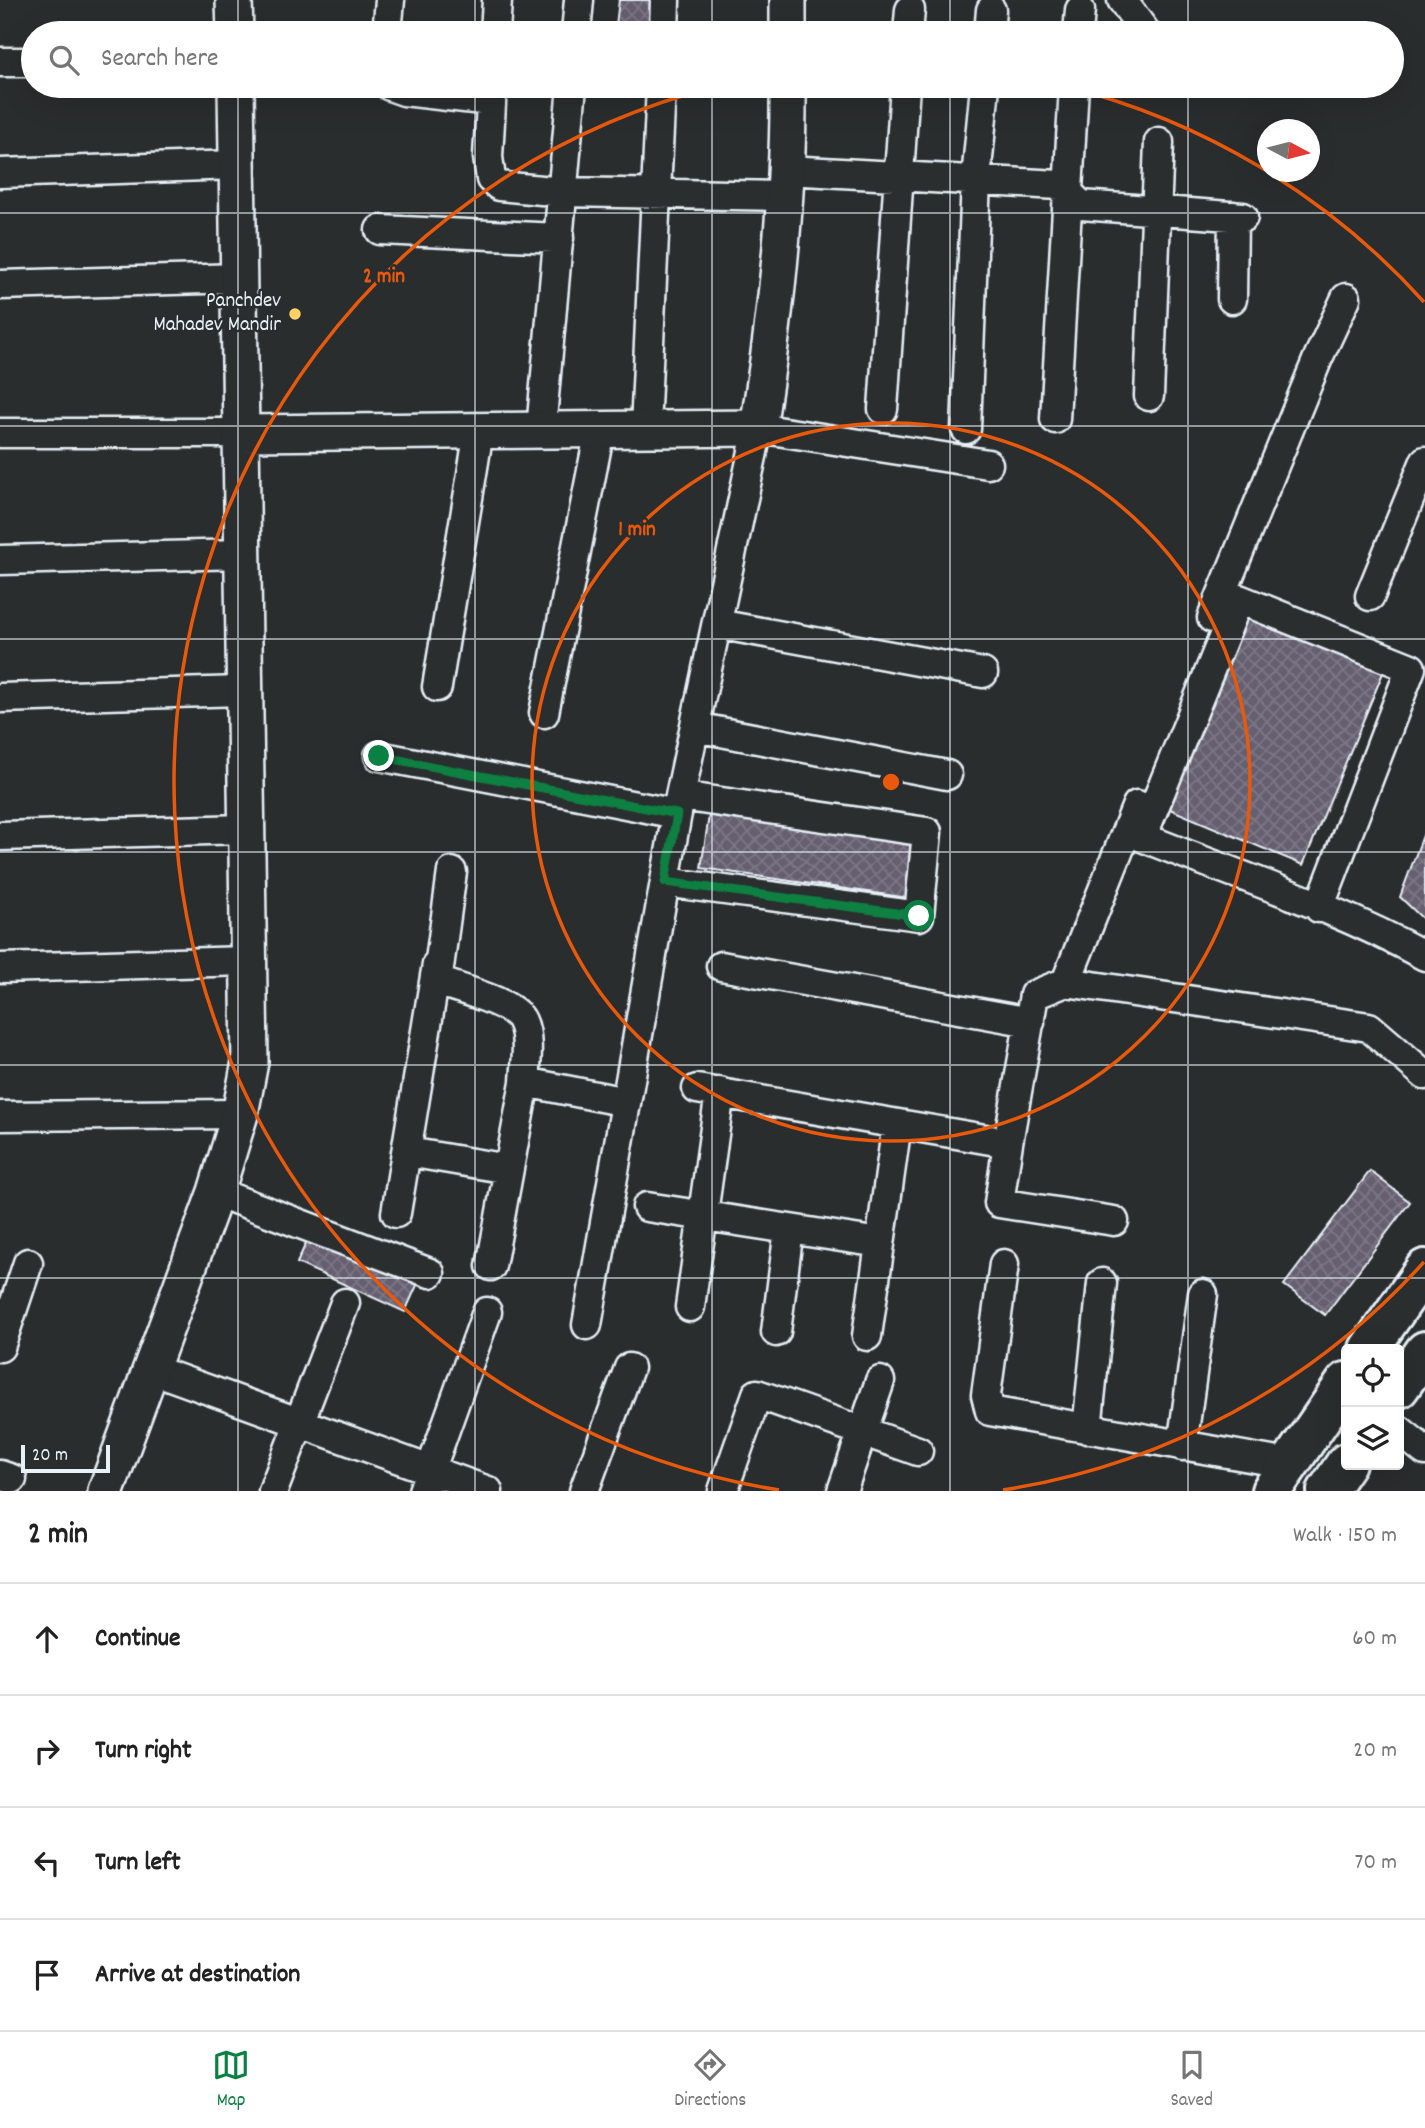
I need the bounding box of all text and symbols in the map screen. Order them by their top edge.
search box [21,21,1404,98]
icon: search [45,41,83,79]
text: Search here [101,41,219,78]
north arrow [1257,119,1320,182]
text: 2 min [363,263,405,293]
place label: Panchdev Mahadev Mandir [153,287,281,341]
marker: Panchdev Mahadev Mandir [287,306,303,322]
text: 1 min [618,516,656,546]
route end [363,740,394,771]
centre of rings [879,770,903,794]
route start [903,900,934,931]
map controls [1341,1344,1404,1470]
button: locate [1341,1344,1404,1407]
button: layers [1341,1407,1404,1470]
scale bar [21,1442,110,1474]
text: 20 m [32,1443,68,1470]
text: 2 min [28,1515,88,1558]
text: Walk · 150 m [1293,1520,1397,1553]
icon: ahead [28,1620,66,1658]
text: Continue [95,1621,180,1658]
text: 60 m [1352,1623,1397,1656]
icon: right [28,1732,66,1770]
text: Turn right [95,1733,192,1770]
text: 20 m [1353,1735,1397,1768]
icon: left [28,1844,66,1882]
text: Turn left [95,1845,181,1882]
text: 70 m [1355,1847,1397,1880]
icon: arrive [28,1956,66,1994]
text: Arrive at destination [95,1957,300,1994]
tab: Map [212,2046,250,2115]
tab: Directions [674,2046,746,2115]
tab: Saved [1170,2046,1213,2115]

